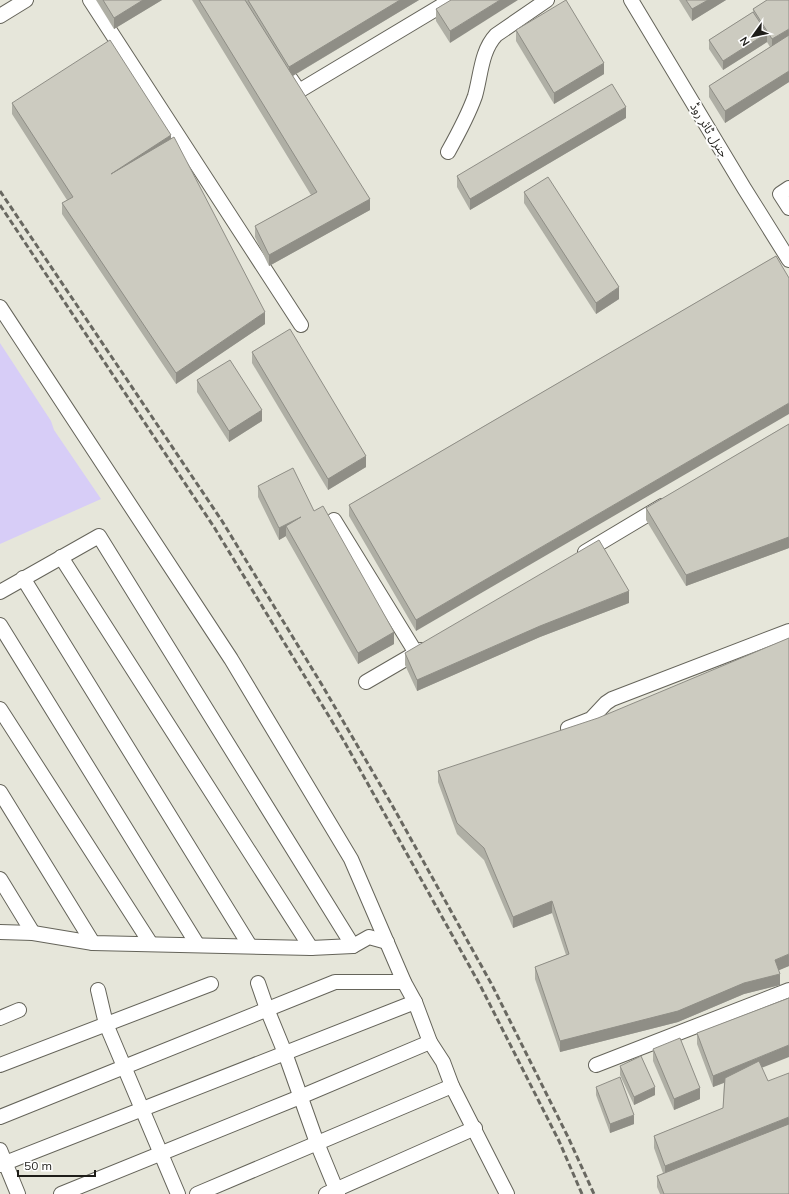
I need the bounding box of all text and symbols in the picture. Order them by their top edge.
north arrow [733,16,773,56]
text: N [736,34,753,49]
street label: جنرل ٹائر روڈ [687,100,732,160]
scale bar [18,1152,95,1178]
text: 50 m [24,1158,52,1173]

